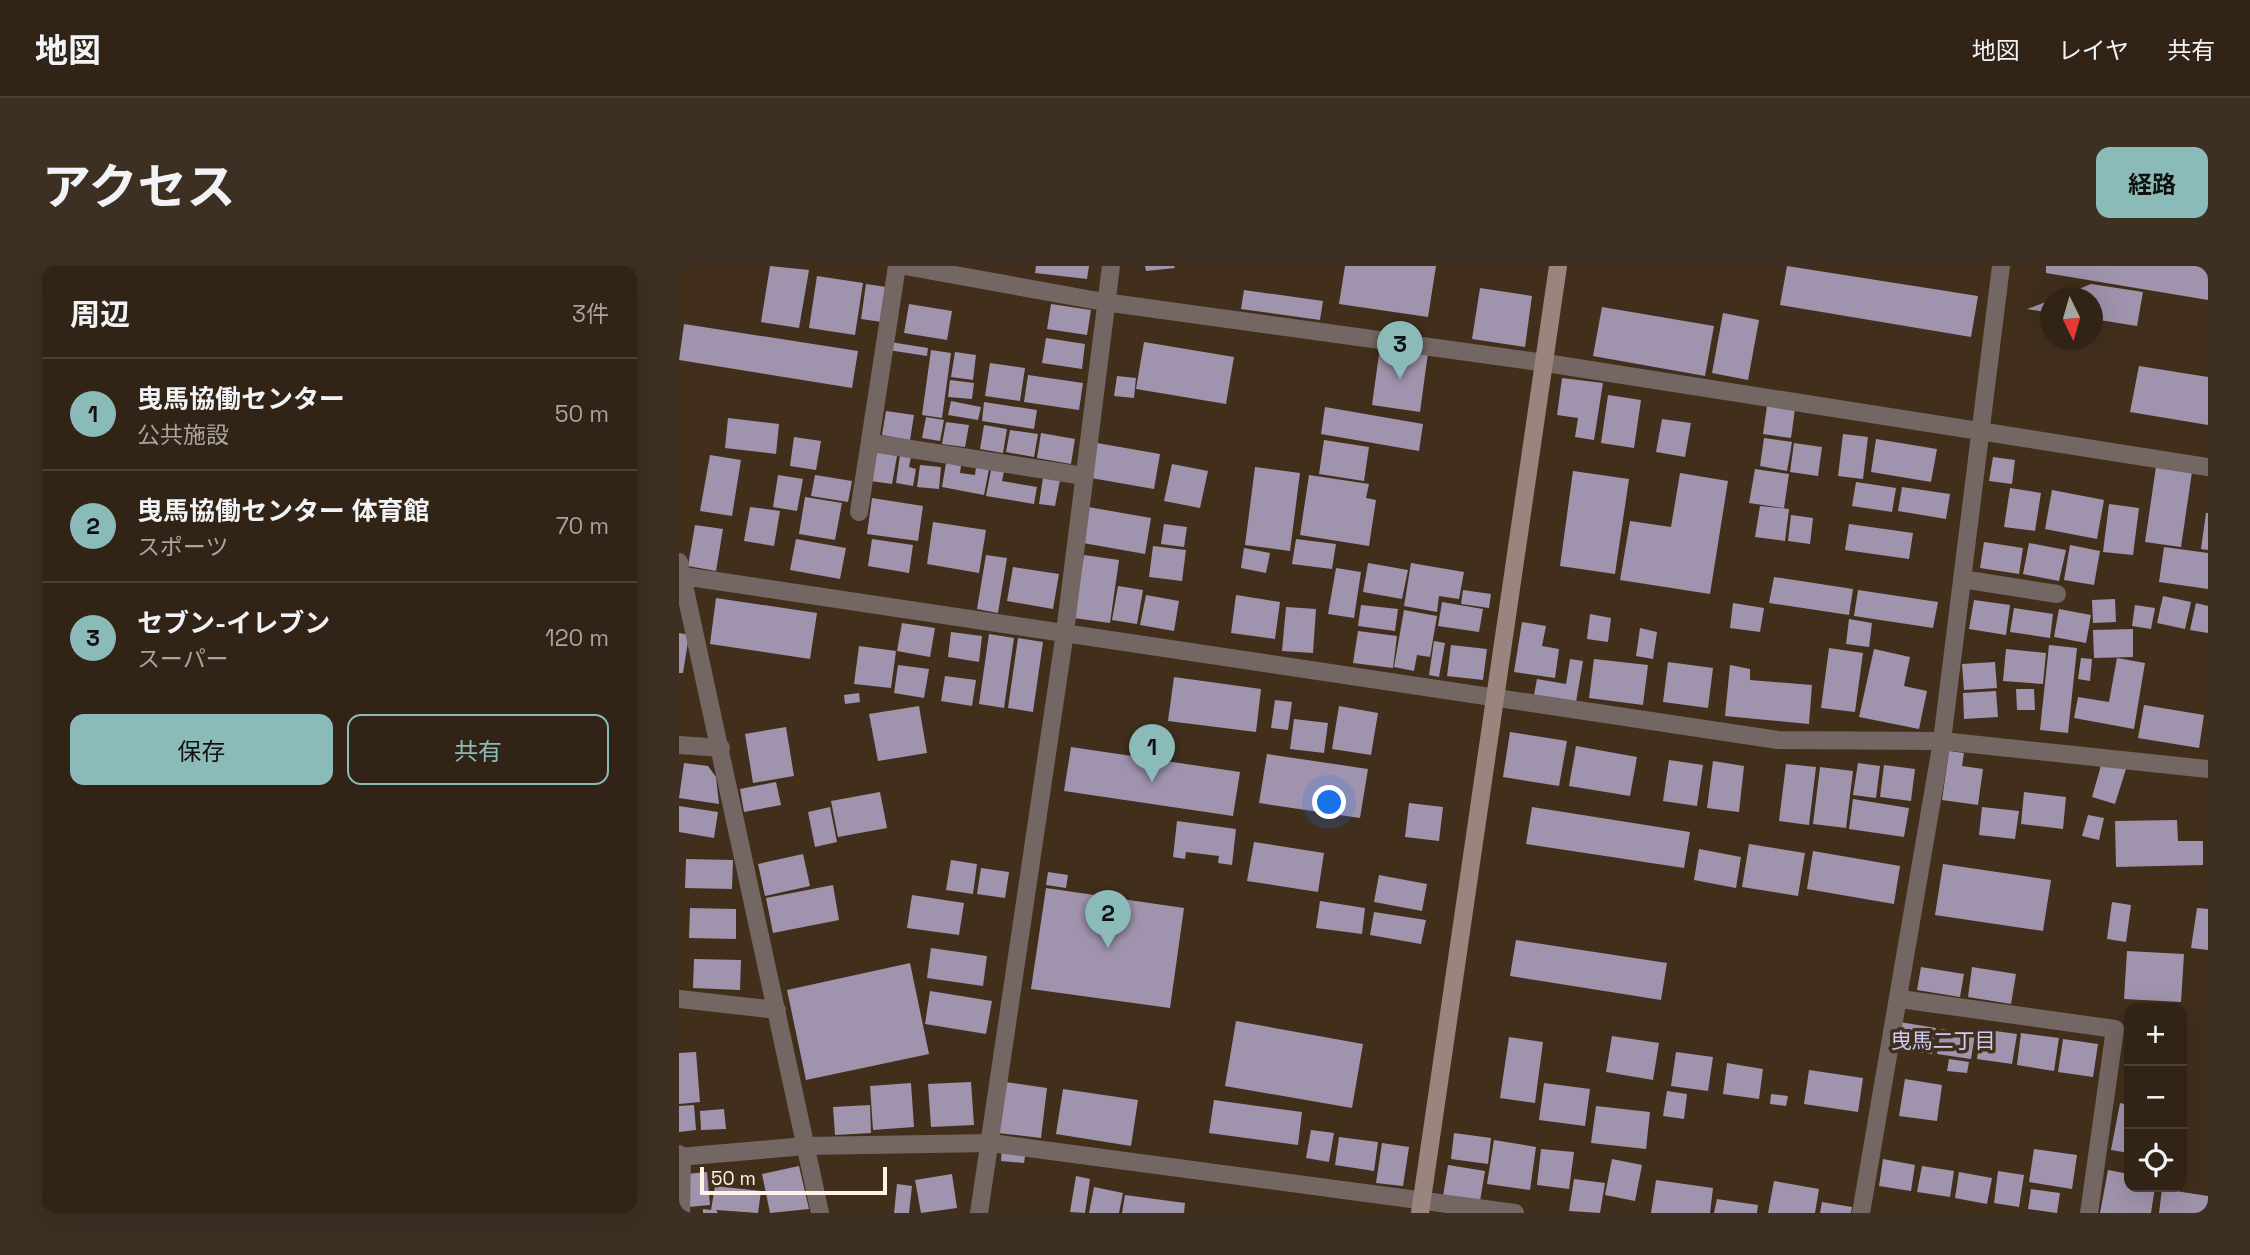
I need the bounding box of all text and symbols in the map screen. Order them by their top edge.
text: 地図 [35,30,101,72]
text: 地図 [1972,35,2020,66]
text: レイヤ [2058,35,2129,66]
text: 共有 [2167,35,2215,66]
button: 経路 [2096,147,2208,218]
text: アクセス [42,156,236,218]
north arrow [2040,287,2103,350]
text: 周辺 [70,295,130,334]
text: 3件 [572,299,609,329]
pin: 3 [1377,321,1423,379]
text: 曳馬協働センター [137,382,345,416]
text: 1 [88,399,98,429]
text: 50 m [555,399,609,429]
text: 公共施設 [137,420,229,450]
text: 曳馬協働センター 体育館 [137,494,430,528]
text: 2 [86,511,100,541]
text: 70 m [556,511,609,541]
text: スポーツ [137,532,229,562]
text: セブン-イレブン [137,606,330,640]
text: 3 [86,623,100,653]
text: 120 m [545,623,609,653]
text: スーパー [137,644,229,674]
button: 保存 [70,714,333,785]
button: 共有 [347,714,609,785]
pin: 1 [1129,724,1175,782]
your location [1312,785,1346,819]
pin: 2 [1085,890,1131,948]
map controls [2124,1003,2187,1192]
button: + [2124,1003,2187,1066]
district label: 曳馬二丁目 [1891,1027,1996,1054]
button: − [2124,1066,2187,1129]
button: locate [2124,1129,2187,1192]
scale bar [700,1164,887,1196]
text: 50 m [711,1166,756,1191]

